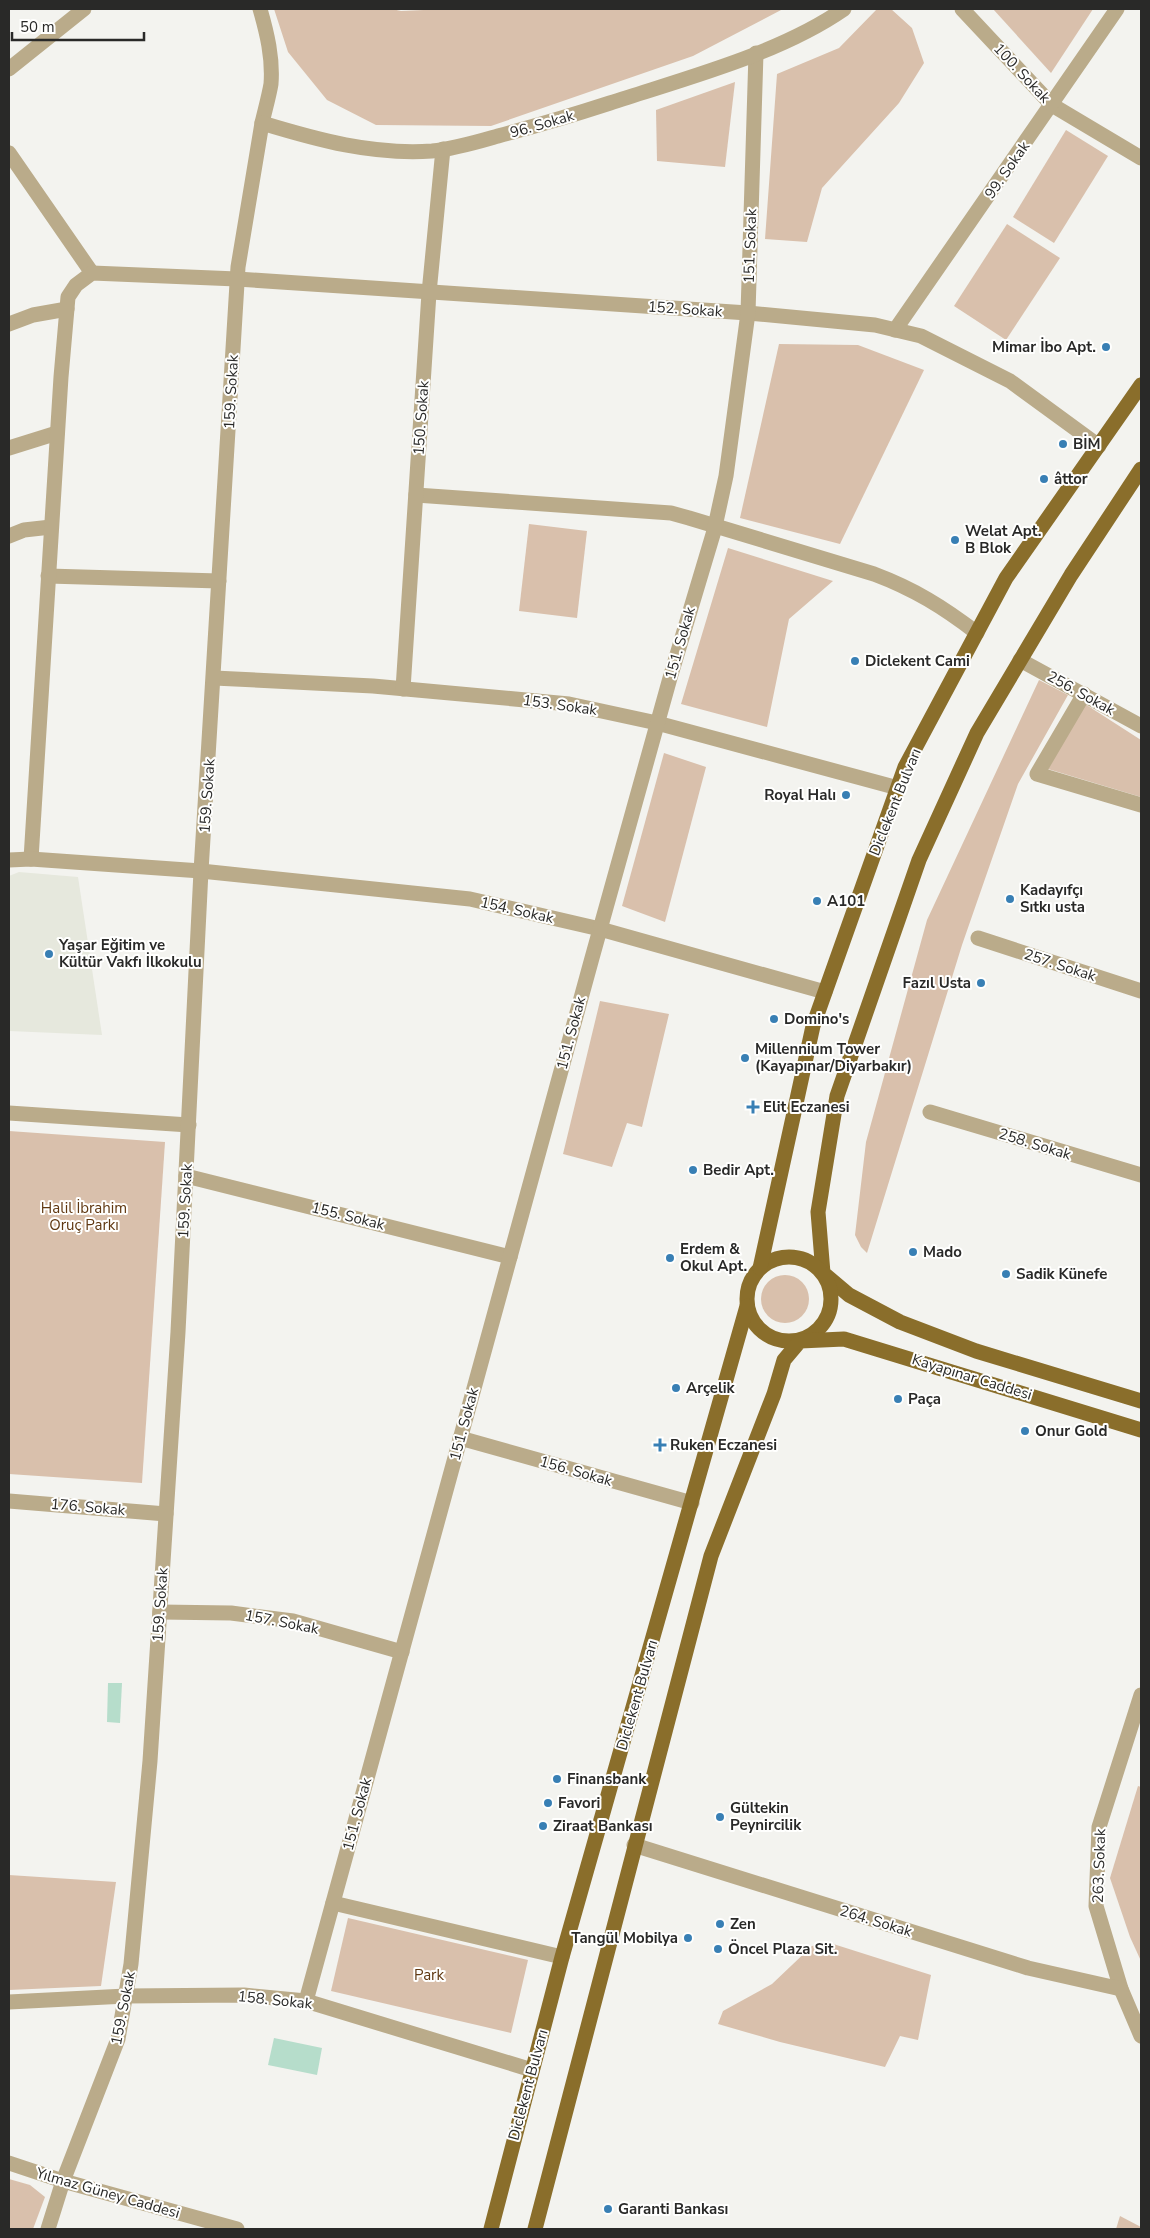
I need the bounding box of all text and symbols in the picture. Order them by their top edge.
scale bar [12,10,145,42]
text: 50 m [20,17,55,37]
street label: 100. Sokak [989,39,1055,108]
street label: 96. Sokak [508,105,577,143]
street label: 99. Sokak [980,137,1034,203]
street label: 151. Sokak [739,208,761,284]
street label: 152. Sokak [647,296,723,322]
place label: Mimar İbo Apt. [992,337,1096,357]
marker: Mimar İbo Apt. [1100,341,1112,353]
street label: 159. Sokak [219,354,243,430]
street label: 150. Sokak [408,380,434,456]
place label: BİM [1073,434,1101,454]
marker: BİM [1057,438,1069,450]
place label: âttor [1054,469,1088,489]
marker: âttor [1038,473,1050,485]
place label: Welat Apt. B Blok [965,521,1042,558]
marker: Welat Apt. B Blok [949,534,961,546]
street label: 151. Sokak [660,604,700,682]
place label: Diclekent Cami [865,651,970,671]
marker: Diclekent Cami [849,655,861,667]
street label: 256. Sokak [1043,666,1119,720]
street label: 153. Sokak [522,690,599,720]
street label: Diclekent Bulvarı [864,745,926,859]
street label: 159. Sokak [194,758,220,834]
place label: Royal Halı [764,785,836,805]
marker: Royal Halı [840,789,852,801]
place label: Kadayıfçı Sıtkı usta [1020,880,1085,917]
place label: A101 [827,891,865,911]
street label: 154. Sokak [478,892,556,928]
marker: Kadayıfçı Sıtkı usta [1004,893,1016,905]
marker: A101 [811,895,823,907]
place label: Yaşar Eğitim ve Kültür Vakfı İlkokulu [58,935,202,972]
street label: 257. Sokak [1021,944,1099,986]
marker: Yaşar Eğitim ve Kültür Vakfı İlkokulu [43,948,55,960]
place label: Fazıl Usta [903,973,971,993]
marker: Fazıl Usta [975,977,987,989]
street label: 151. Sokak [552,994,590,1072]
place label: Domino's [784,1009,849,1029]
marker: Domino's [768,1013,780,1025]
place label: Millennium Tower (Kayapınar/Diyarbakır) [755,1039,912,1076]
marker: Millennium Tower (Kayapınar/Diyarbakır) [739,1052,751,1064]
place label: Elit Eczanesi [763,1097,850,1117]
marker: Elit Eczanesi [747,1101,759,1113]
street label: 258. Sokak [996,1124,1074,1165]
place label: Bedir Apt. [703,1160,774,1180]
street label: 159. Sokak [173,1163,197,1239]
marker: Bedir Apt. [687,1164,699,1176]
street label: 155. Sokak [309,1197,387,1235]
park label: Halil İbrahim Oruç Parkı [41,1198,127,1235]
place label: Erdem & Okul Apt. [680,1239,747,1276]
place label: Mado [923,1242,962,1262]
marker: Mado [907,1246,919,1258]
marker: Erdem & Okul Apt. [664,1252,676,1264]
place label: Sadik Künefe [1016,1264,1107,1284]
marker: Sadik Künefe [1000,1268,1012,1280]
street label: Kayapınar Caddesi [909,1349,1035,1405]
place label: Arçelik [686,1378,736,1398]
marker: Arçelik [670,1382,682,1394]
street label: 151. Sokak [445,1385,483,1463]
place label: Paça [908,1389,941,1409]
marker: Paça [892,1393,904,1405]
place label: Onur Gold [1035,1421,1108,1441]
marker: Onur Gold [1019,1425,1031,1437]
place label: Ruken Eczanesi [670,1435,777,1455]
marker: Ruken Eczanesi [654,1439,666,1451]
street label: 156. Sokak [537,1451,615,1491]
street label: 176. Sokak [50,1494,127,1520]
street label: 159. Sokak [147,1567,173,1643]
street label: 157. Sokak [243,1605,321,1639]
street label: Diclekent Bulvarı [612,1637,662,1753]
place label: Finansbank [567,1769,647,1789]
marker: Finansbank [551,1773,563,1785]
street label: 151. Sokak [338,1775,376,1853]
place label: Favori [558,1793,600,1813]
marker: Favori [542,1797,554,1809]
place label: Gültekin Peynircilik [730,1798,802,1835]
marker: Gültekin Peynircilik [714,1811,726,1823]
place label: Ziraat Bankası [553,1816,653,1836]
marker: Ziraat Bankası [537,1820,549,1832]
street label: 263. Sokak [1088,1828,1110,1904]
street label: 264. Sokak [837,1901,915,1942]
place label: Zen [730,1914,756,1934]
marker: Zen [714,1918,726,1930]
place label: Tangül Mobilya [571,1928,678,1948]
marker: Tangül Mobilya [682,1932,694,1944]
place label: Öncel Plaza Sit. [728,1939,838,1959]
marker: Öncel Plaza Sit. [712,1943,724,1955]
park label: Park [414,1965,444,1985]
street label: 159. Sokak [106,1969,140,2047]
street label: 158. Sokak [237,1986,314,2014]
street label: Diclekent Bulvarı [504,2027,552,2143]
street label: Yılmaz Güney Caddesi [33,2163,182,2223]
place label: Garanti Bankası [618,2199,728,2219]
marker: Garanti Bankası [602,2203,614,2215]

